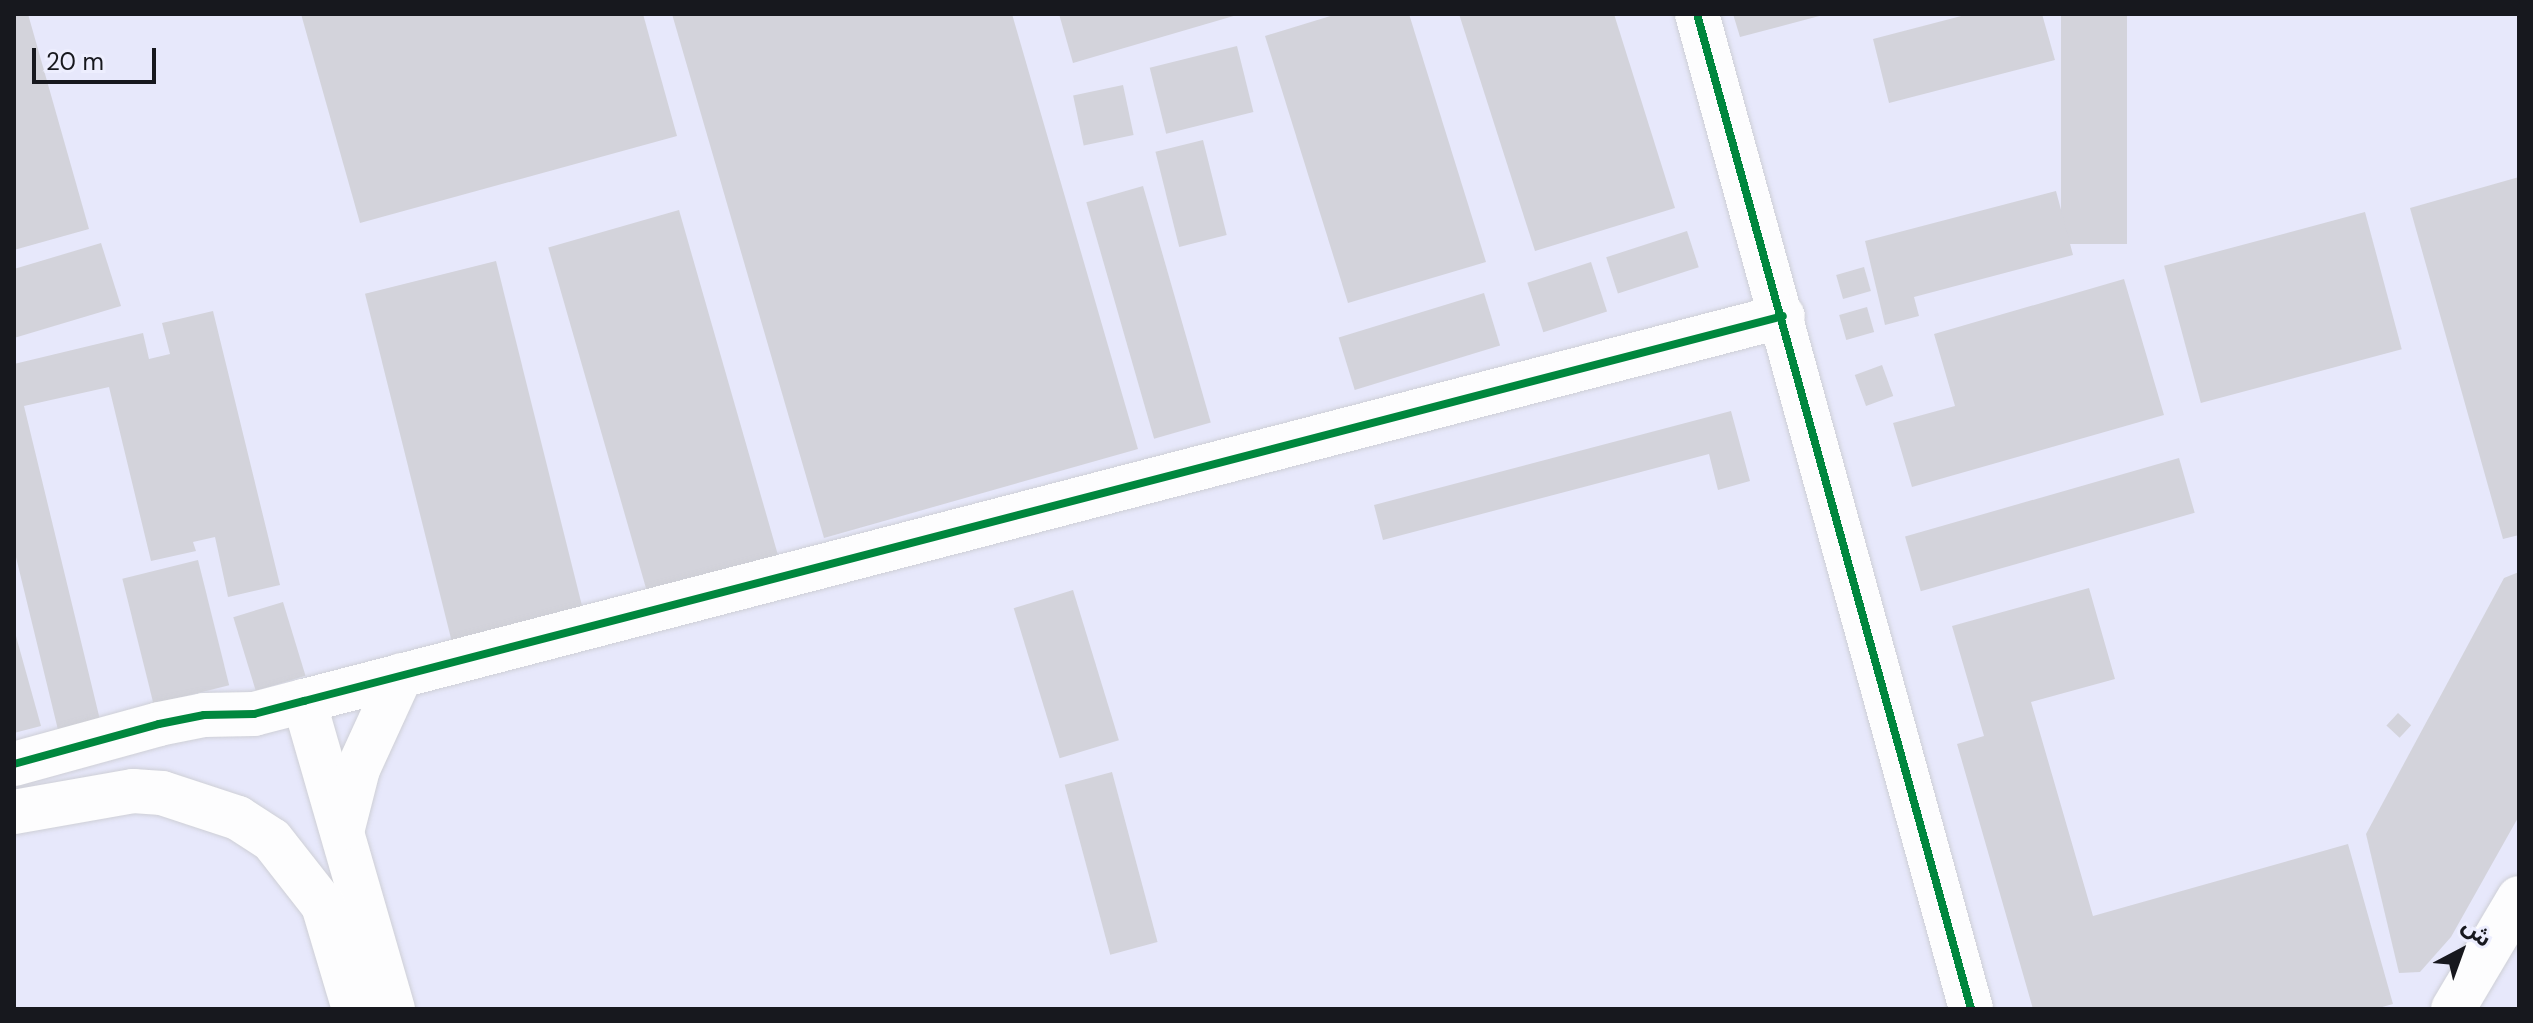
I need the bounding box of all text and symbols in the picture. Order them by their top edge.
scale bar [36,32,160,82]
text: 20 m [46,46,104,77]
north arrow [2421,911,2501,991]
text: ش [2456,912,2498,953]

